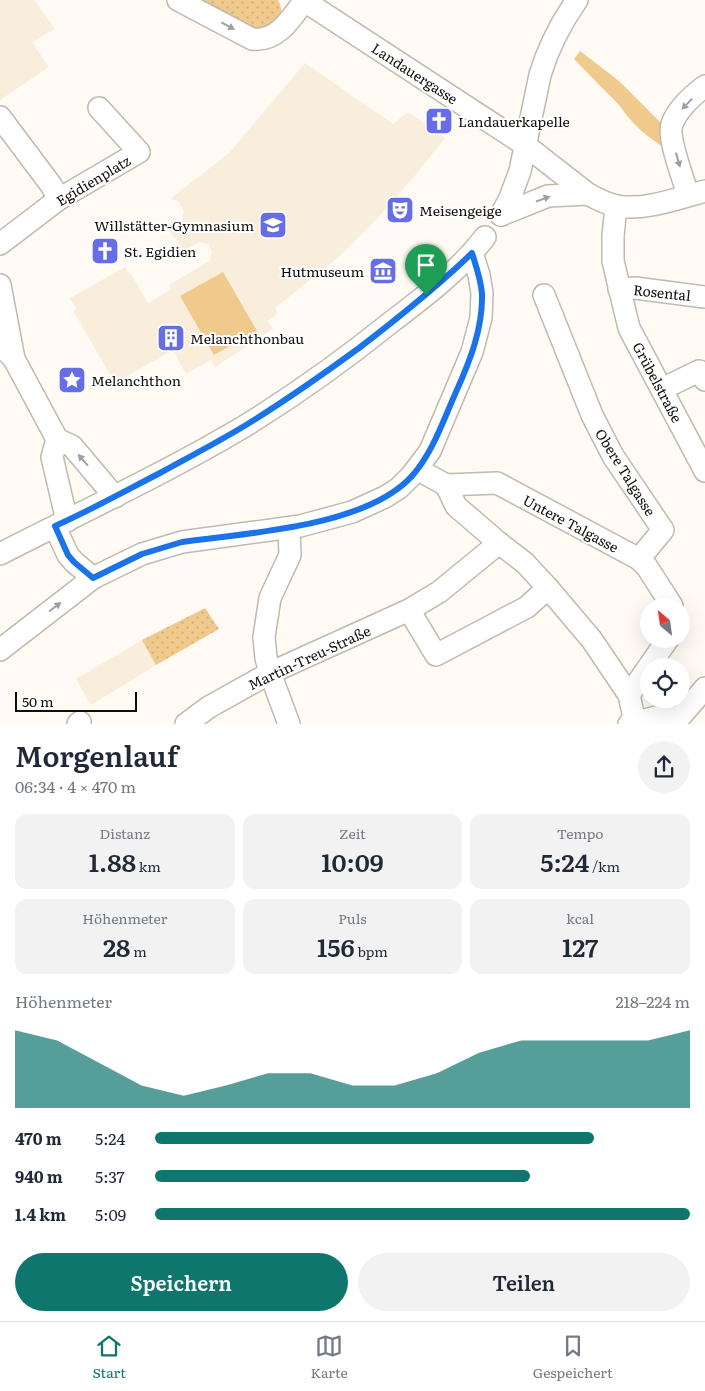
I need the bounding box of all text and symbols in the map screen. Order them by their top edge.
one-way arrow [221,22,234,31]
street label: Landauergasse [368,38,462,108]
one-way arrow [681,97,693,109]
church icon: Landauerkapelle [424,106,454,136]
place label: Landauerkapelle [458,111,570,131]
street label: Egidienplatz [52,150,134,210]
one-way arrow [674,152,682,167]
theatre icon: Meisengeige [385,195,415,225]
one-way arrow [536,195,551,202]
place label: Meisengeige [419,200,502,220]
school or university icon: Willstätter-Gymnasium [258,210,288,240]
place label: Willstätter-Gymnasium [94,215,254,235]
church icon: St. Egidien [90,236,120,266]
place label: St. Egidien [124,241,196,261]
pin [405,244,447,295]
icon: arrive [412,251,440,279]
museum icon: Hutmuseum [368,256,398,286]
place label: Hutmuseum [281,261,364,281]
street label: Rosental [632,279,692,305]
building icon: Melanchthonbau [156,323,186,353]
place label: Melanchthonbau [190,328,304,348]
street label: Grübelstraße [628,338,688,426]
place icon: Melanchthon [57,365,87,395]
place label: Melanchthon [91,370,181,390]
street label: Obere Talgasse [591,425,661,519]
one-way arrow [78,454,89,467]
street label: Untere Talgasse [520,489,622,557]
north arrow [640,598,690,648]
map controls [640,598,690,708]
one-way arrow [48,602,61,613]
street label: Martin-Treu-Straße [245,620,373,694]
button: locate [640,658,690,708]
scale bar [15,688,138,712]
text: 50 m [22,691,54,711]
text: Morgenlauf [15,734,178,776]
button: share [638,741,690,793]
text: 06:34 · 4 × 470 m [15,774,136,798]
text: Distanz [100,823,150,843]
text: Zeit [339,823,366,843]
text: Tempo [557,823,604,843]
text: 1.88 [89,843,136,880]
text: 10:09 [321,843,384,880]
text: 5:24 [540,843,589,880]
text: km [136,856,161,876]
text: /km [589,856,620,876]
text: Höhenmeter [82,908,167,928]
text: Puls [338,908,367,928]
text: kcal [566,908,594,928]
text: 28 [103,928,130,965]
text: 156 [317,928,355,965]
text: 127 [562,928,598,965]
text: m [130,941,147,961]
text: bpm [355,941,388,961]
text: Höhenmeter [15,989,112,1013]
text: 218–224 m [615,989,690,1013]
text: 470 m [15,1126,62,1150]
text: 5:24 [95,1126,125,1150]
text: 940 m [15,1164,63,1188]
text: 5:37 [95,1164,125,1188]
text: 1.4 km [15,1202,66,1226]
text: 5:09 [95,1202,126,1226]
button: Speichern [15,1253,348,1311]
button: Teilen [358,1253,690,1311]
tab: Start [92,1332,126,1382]
tab: Karte [311,1332,348,1382]
tab: Gespeichert [533,1332,613,1382]

